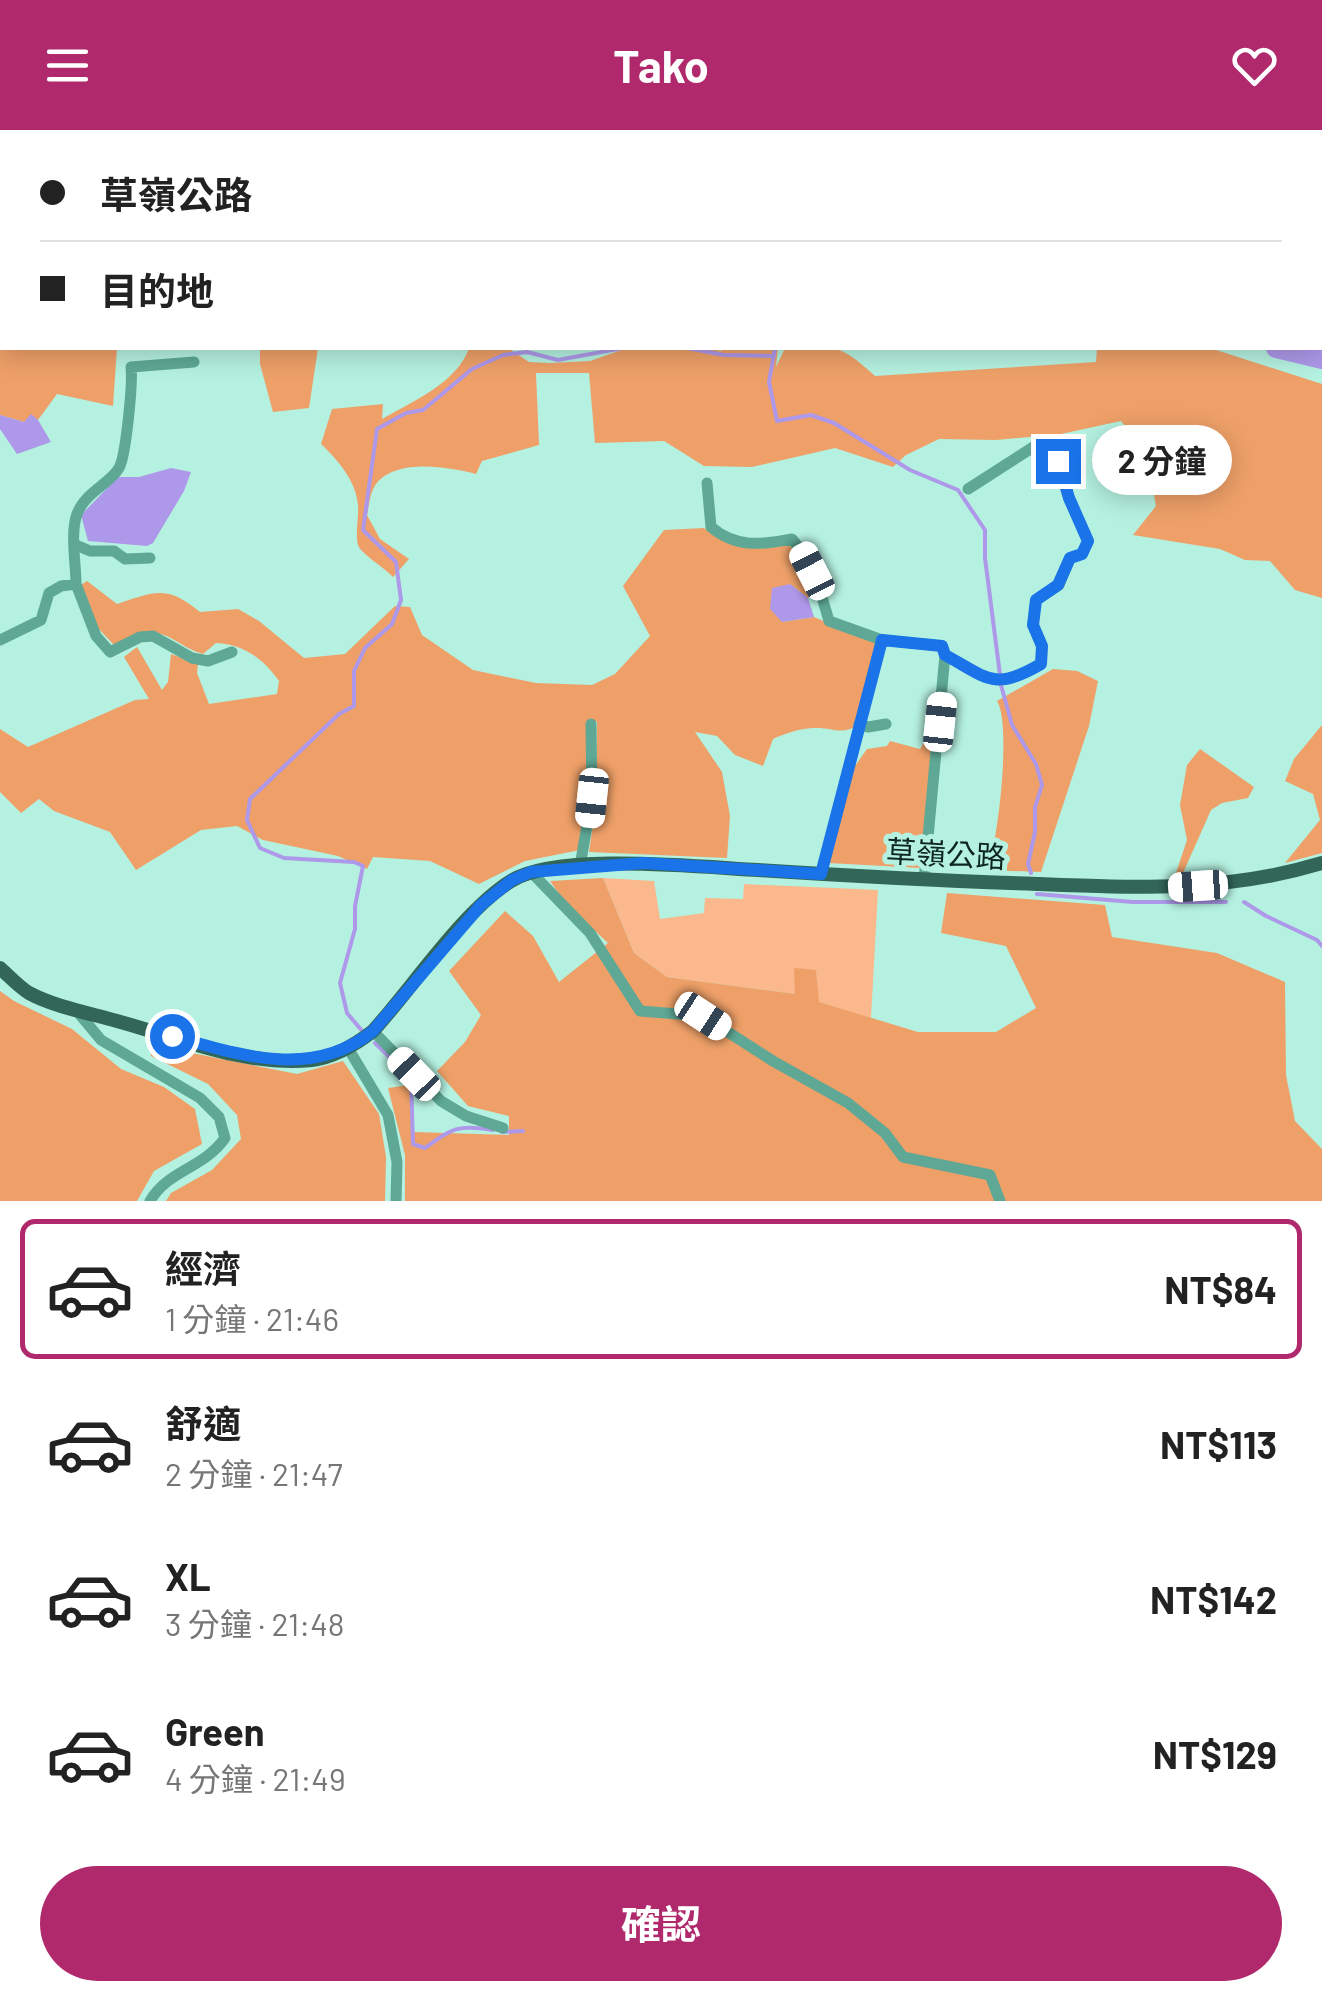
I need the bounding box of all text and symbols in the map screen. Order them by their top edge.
icon: menu [40,38,95,93]
text: Tako [613,38,709,92]
icon: heart [1227,38,1282,93]
text: 草嶺公路 [100,171,252,217]
text: 目的地 [100,267,214,313]
callout: 2 分鐘 [1093,426,1233,496]
route end [1036,439,1081,484]
text: 2 分鐘 [1118,441,1206,479]
car [785,537,839,605]
car [922,691,958,753]
car [574,767,610,829]
street label: 草嶺公路 [885,832,1007,874]
car [1167,869,1229,903]
car [670,987,736,1045]
route start [150,1014,195,1059]
car [382,1042,446,1106]
icon: car [45,1244,135,1334]
text: 經濟 [165,1245,241,1291]
text: NT$84 [1164,1266,1277,1312]
text: 1 分鐘 · 21:46 [165,1299,339,1337]
icon: car [45,1399,135,1489]
text: 舒適 [165,1400,241,1446]
text: NT$113 [1160,1421,1277,1467]
text: 2 分鐘 · 21:47 [165,1454,343,1492]
text: XL [165,1553,211,1599]
icon: car [45,1554,135,1644]
text: NT$142 [1150,1576,1277,1622]
text: 3 分鐘 · 21:48 [165,1604,344,1642]
text: Green [165,1708,265,1754]
icon: car [45,1709,135,1799]
text: NT$129 [1153,1731,1277,1777]
text: 4 分鐘 · 21:49 [165,1759,346,1797]
button: 確認 [40,1866,1282,1981]

